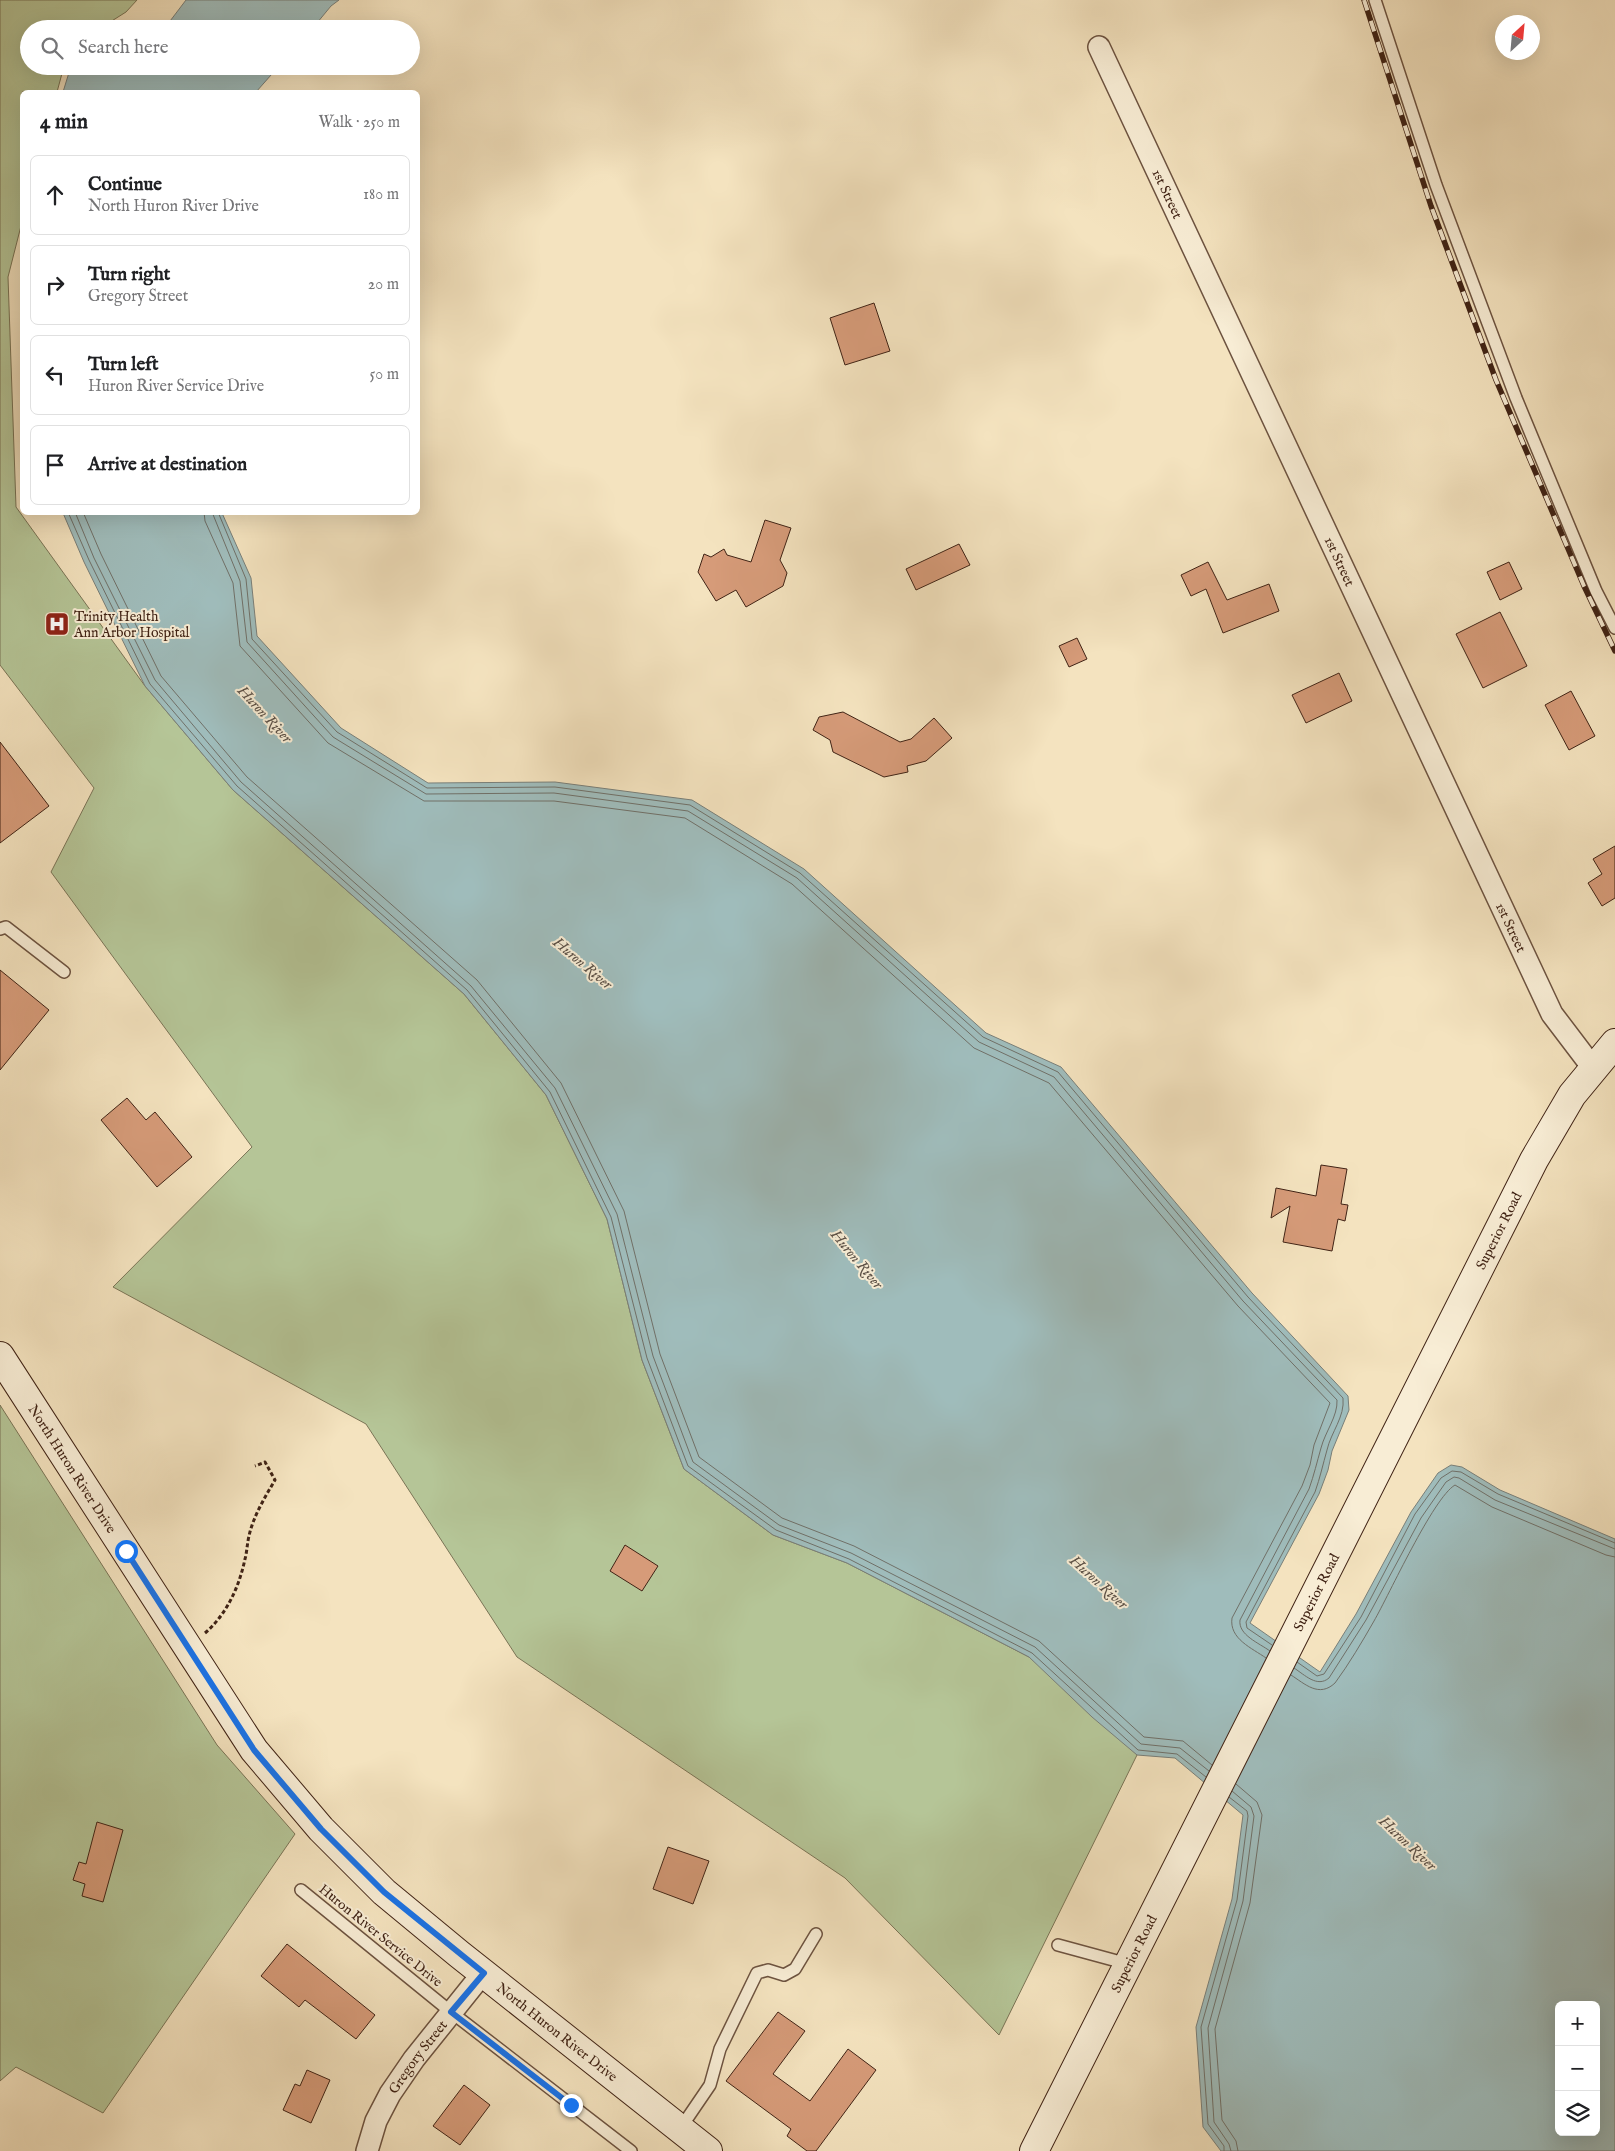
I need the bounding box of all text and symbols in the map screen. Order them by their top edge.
north arrow [1495,15,1540,60]
search box [20,20,420,75]
icon: search [38,34,66,62]
text: Search here [78,36,169,60]
text: 4 min [40,109,88,136]
text: Walk · 250 m [318,113,400,133]
street label: 1st Street [1147,166,1186,222]
text: Continue [88,173,162,197]
icon: ahead [41,181,69,209]
text: 180 m [363,185,399,205]
text: North Huron River Drive [88,197,259,217]
text: Turn right [88,263,170,287]
icon: right [41,271,69,299]
text: 20 m [368,275,399,295]
text: Gregory Street [88,287,188,307]
text: Turn left [88,353,159,377]
icon: left [41,361,69,389]
text: 50 m [370,365,399,385]
text: Huron River Service Drive [88,377,264,397]
icon: arrive [41,451,69,479]
text: Arrive at destination [88,453,247,477]
street label: 1st Street [1320,534,1358,590]
place label: Trinity Health Ann Arbor Hospital [73,608,190,642]
hospital icon: Trinity Health Ann Arbor Hospital [44,611,70,637]
water label: Huron River [233,681,297,748]
street label: 1st Street [1491,900,1530,956]
water label: Huron River [548,932,617,994]
street label: Superior Road [1472,1189,1527,1273]
water label: Huron River [826,1225,888,1294]
street label: North Huron River Drive [24,1401,120,1537]
route start [115,1540,138,1563]
street label: Superior Road [1290,1550,1344,1634]
water label: Huron River [1065,1551,1132,1614]
water label: Huron River [1374,1811,1441,1875]
street label: Huron River Service Drive [315,1880,446,1992]
street label: Superior Road [1107,1912,1162,1996]
street label: North Huron River Drive [492,1979,621,2086]
map controls [1555,2001,1600,2136]
button: + [1555,2001,1600,2046]
street label: Gregory Street [385,2017,452,2098]
button: − [1555,2046,1600,2091]
button: layers [1555,2091,1600,2136]
route end [560,2094,583,2117]

